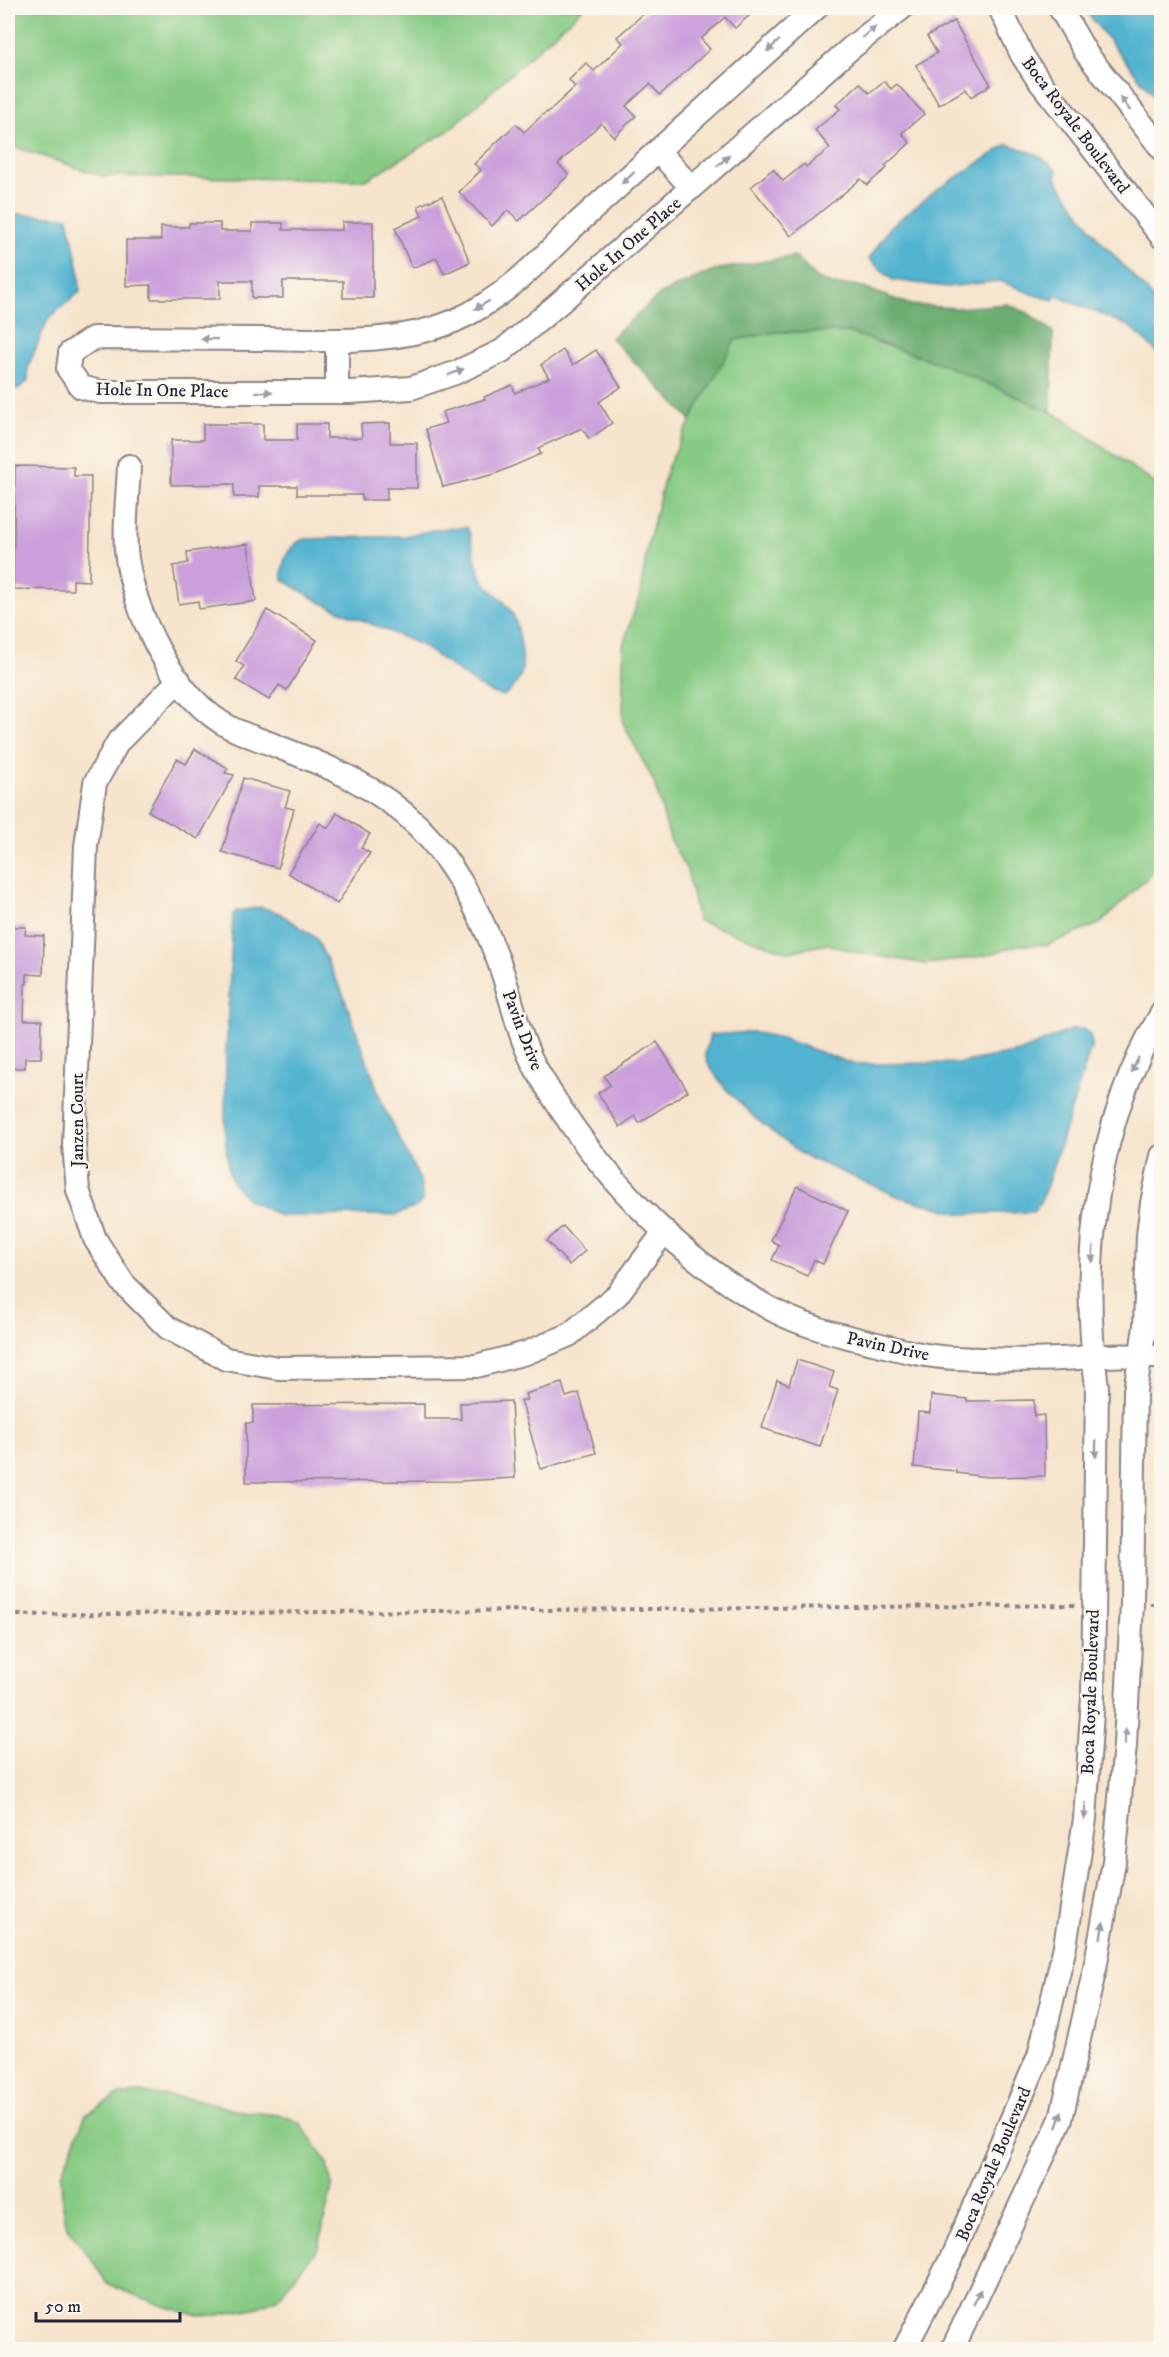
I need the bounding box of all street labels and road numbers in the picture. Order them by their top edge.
street label: Boca Royale Boulevard [1017,53,1134,198]
street label: Hole In One Place [571,193,686,297]
street label: Hole In One Place [95,379,229,403]
street label: Pavin Drive [497,987,547,1073]
street label: Janzen Court [67,1073,89,1169]
street label: Pavin Drive [844,1327,931,1366]
street label: Boca Royale Boulevard [1077,1609,1105,1775]
street label: Boca Royale Boulevard [951,2084,1036,2245]

